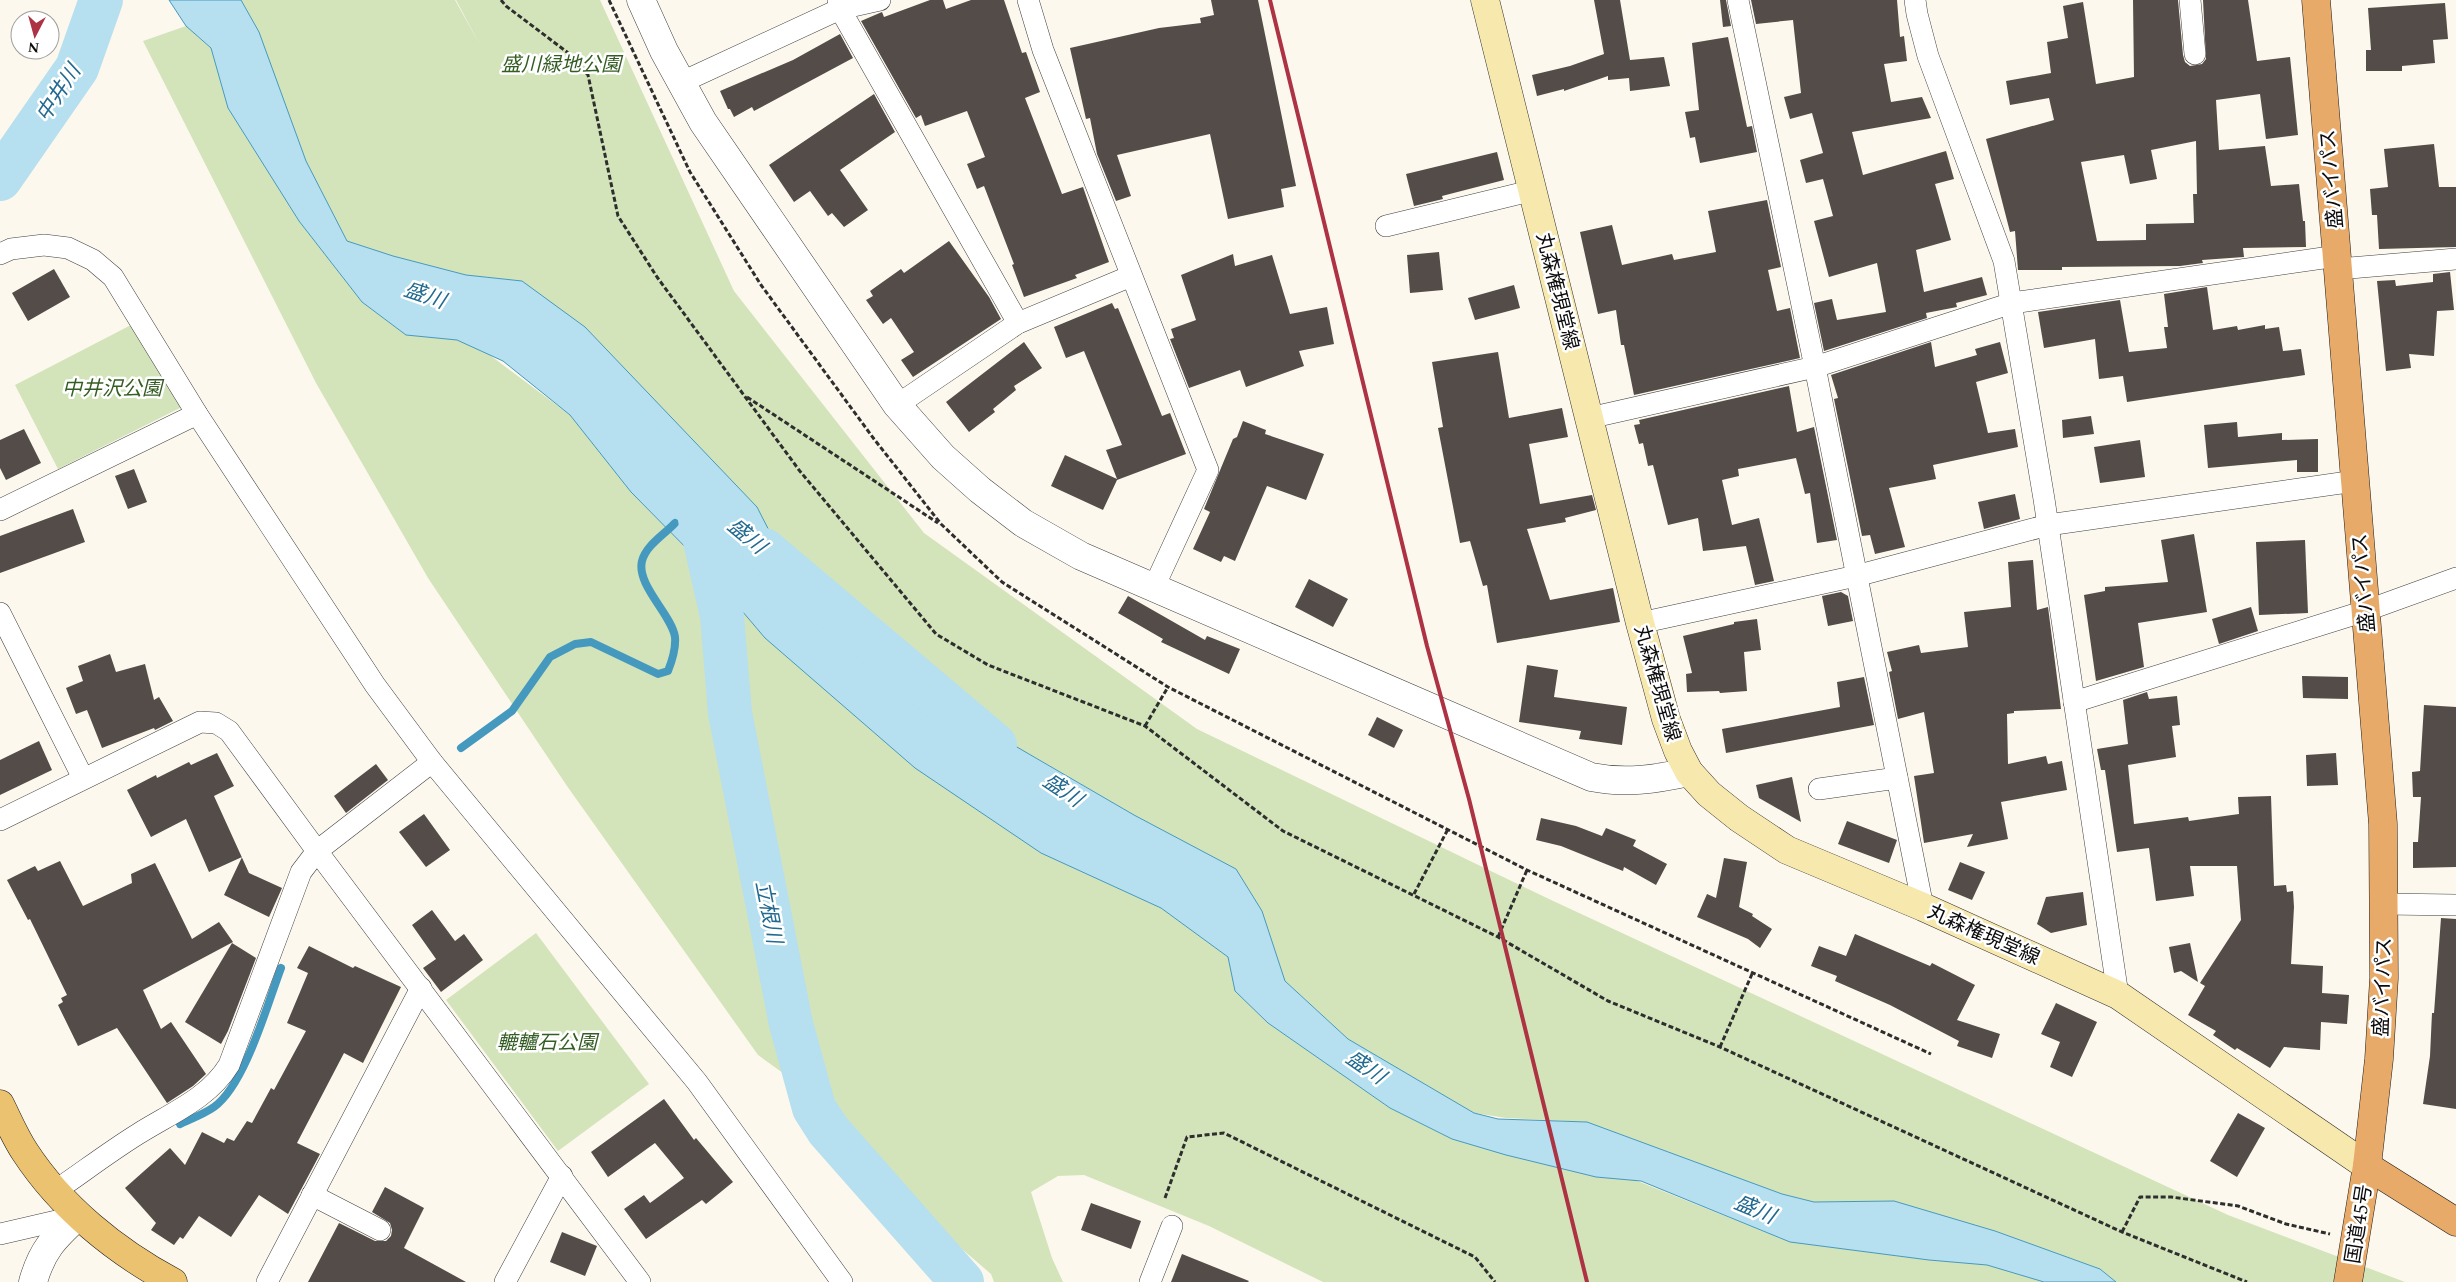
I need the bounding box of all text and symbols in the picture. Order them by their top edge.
north arrow [10,10,60,60]
text: N [27,36,40,58]
park label: 盛川緑地公園 [501,50,624,80]
water label: 中井川 [28,57,91,129]
street label: 盛バイパス [2313,128,2351,230]
street label: 丸森権現堂線 [1528,229,1586,353]
water label: 盛川 [400,274,452,319]
park label: 中井沢公園 [62,374,165,404]
water label: 盛川 [720,511,774,564]
street label: 盛バイパス [2345,532,2383,634]
street label: 丸森権現堂線 [1626,621,1688,745]
water label: 盛川 [1036,766,1090,817]
water label: 立根川 [746,878,790,948]
street label: 丸森権現堂線 [1923,897,2045,973]
street label: 盛バイパス [2366,937,2400,1037]
park label: 轆轤石公園 [497,1028,600,1058]
water label: 盛川 [1339,1043,1393,1094]
street label: 国道45号 [2338,1182,2380,1266]
water label: 盛川 [1729,1187,1782,1234]

